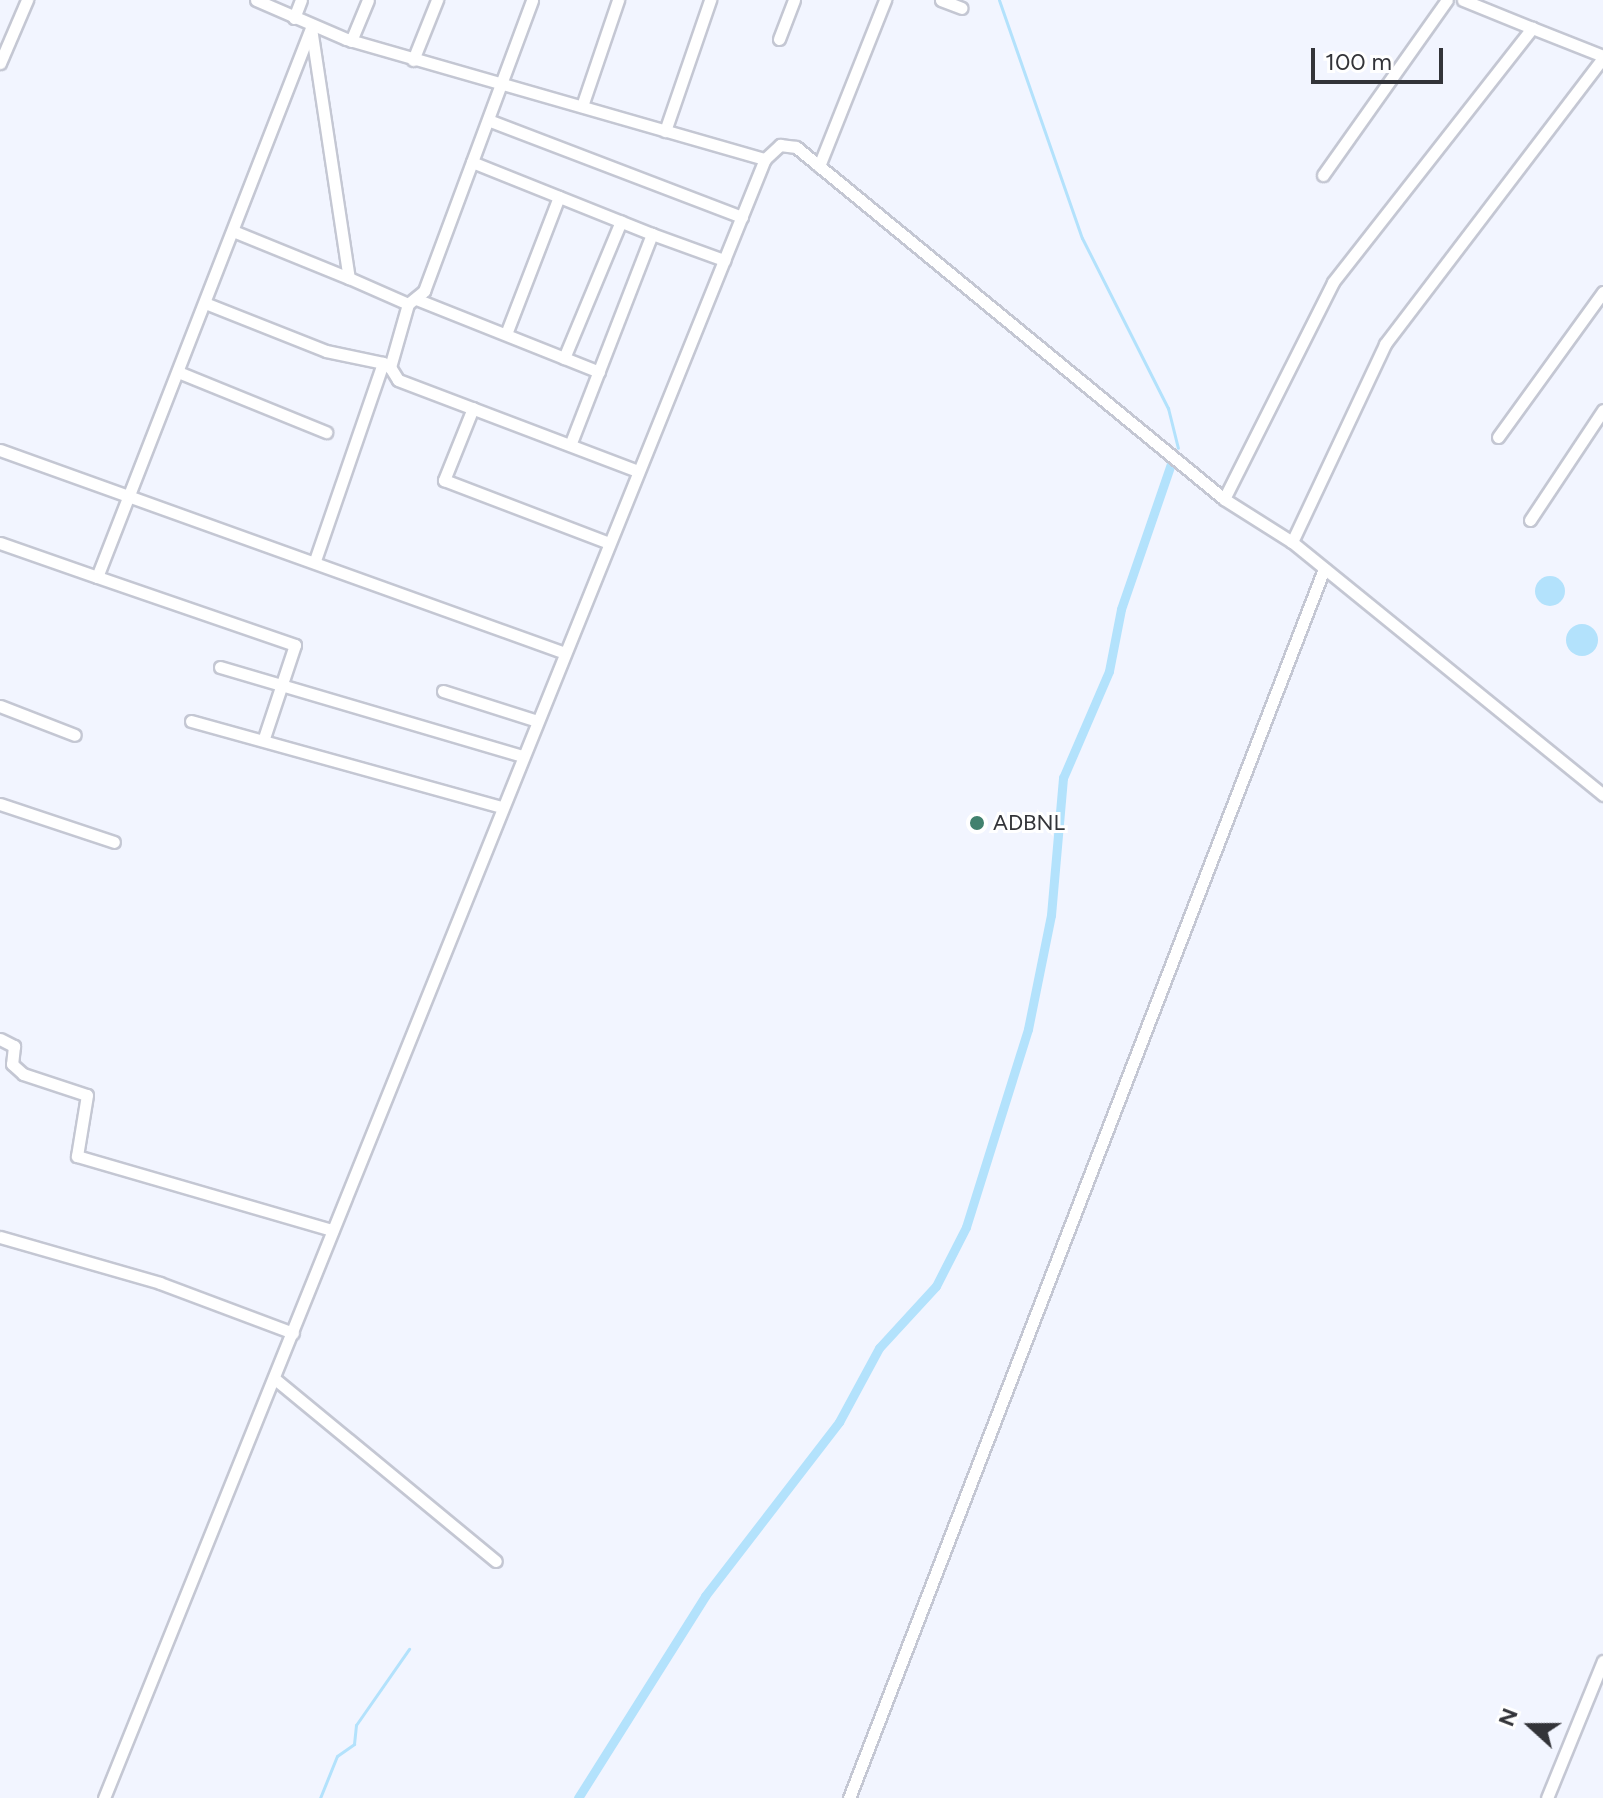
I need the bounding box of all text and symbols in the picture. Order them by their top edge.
scale bar [1315,32,1447,82]
text: 100 m [1325,47,1392,76]
place label: ADBNL [993,810,1065,836]
marker: ADBNL [968,814,986,832]
north arrow [1491,1686,1571,1766]
text: N [1492,1704,1524,1730]

